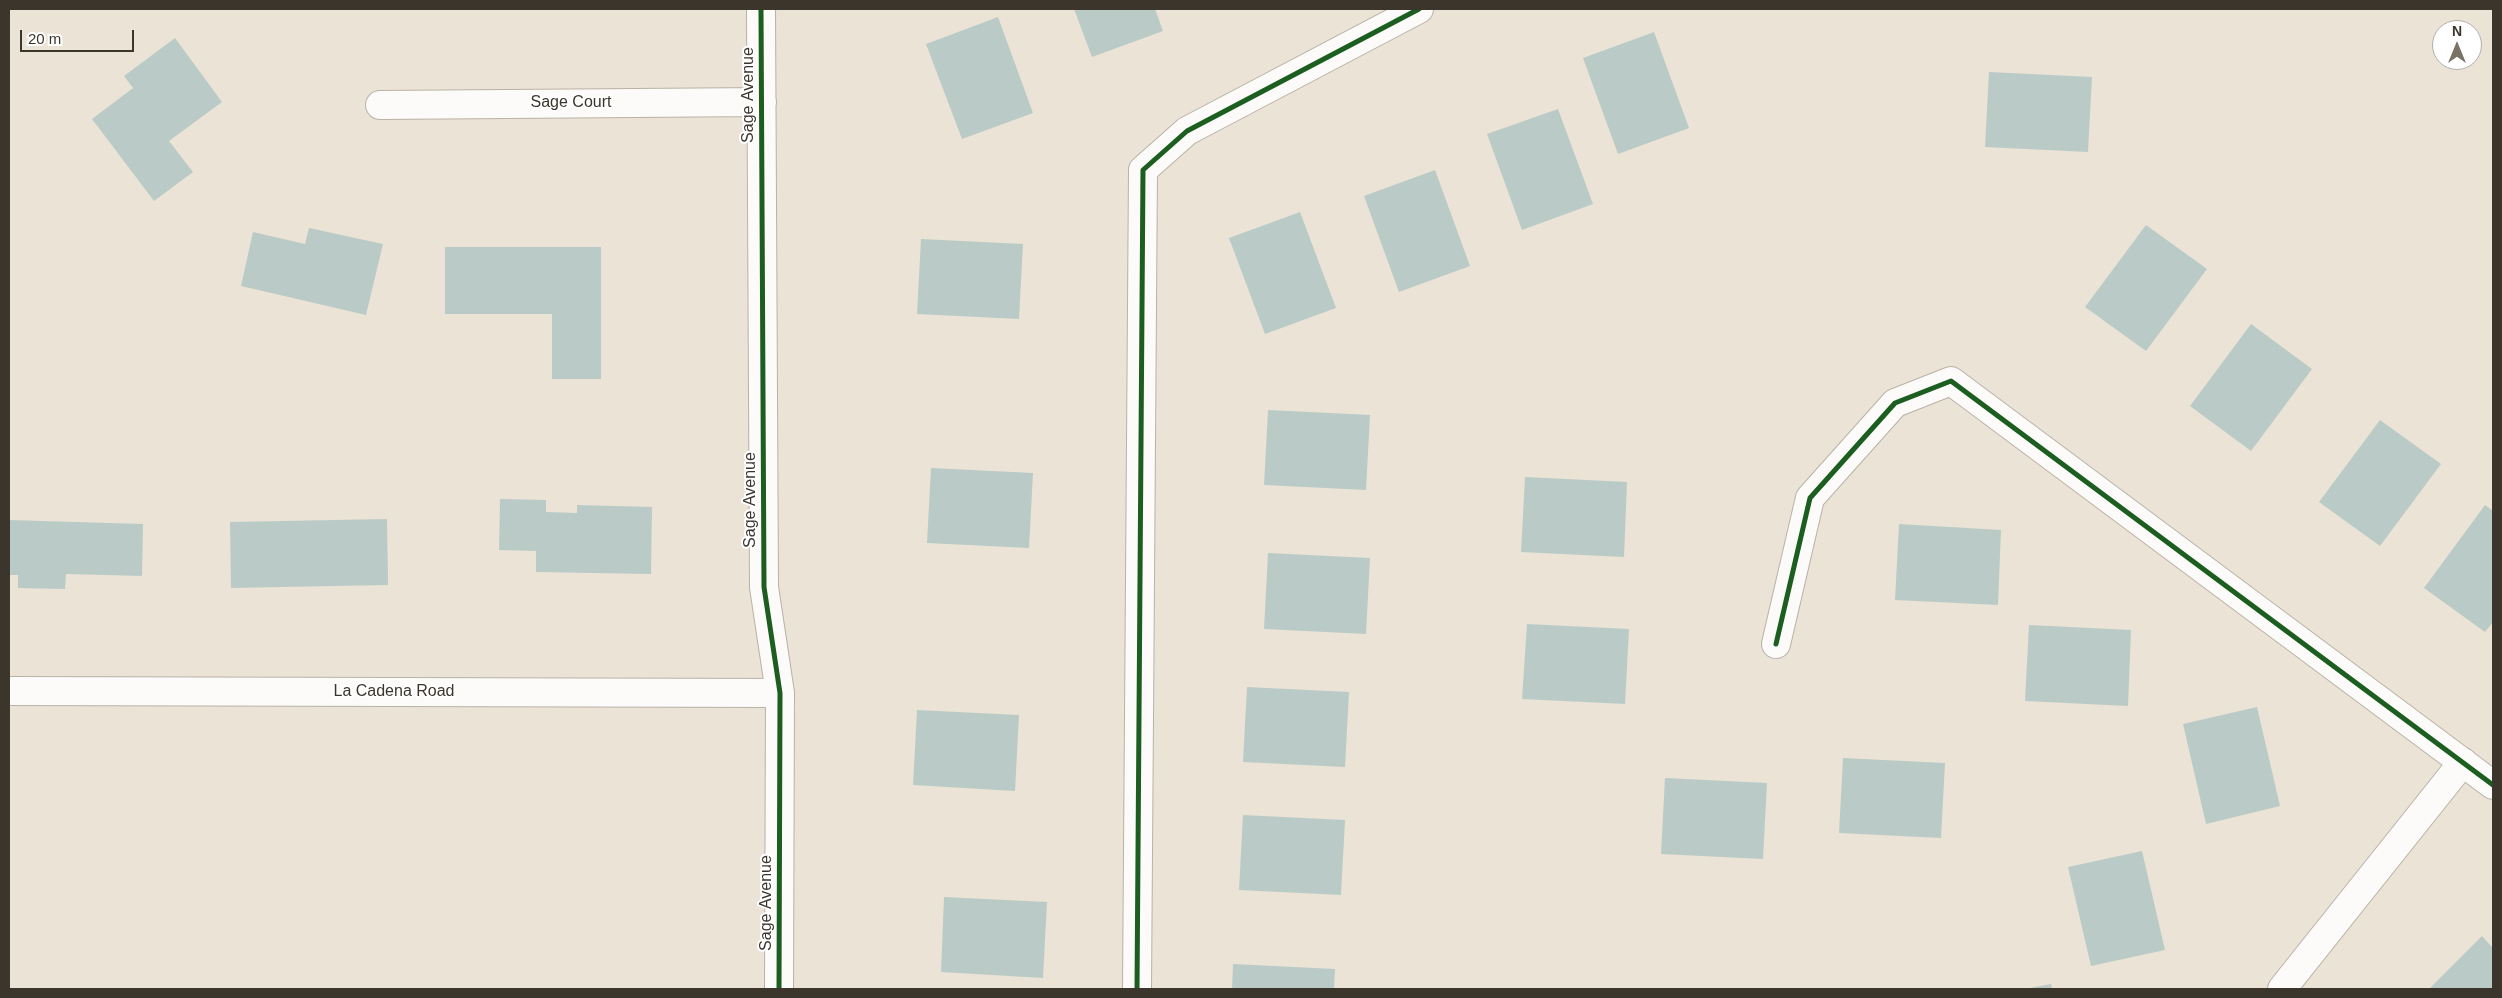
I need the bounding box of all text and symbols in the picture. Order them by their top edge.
scale bar [22,20,136,52]
north arrow [2432,20,2482,70]
text: N [2452,23,2462,39]
text: 20 m [28,30,61,47]
street label: Sage Avenue [739,47,759,143]
street label: Sage Court [531,93,611,113]
street label: Sage Avenue [741,452,761,548]
street label: La Cadena Road [334,682,454,702]
street label: Sage Avenue [757,855,777,951]

